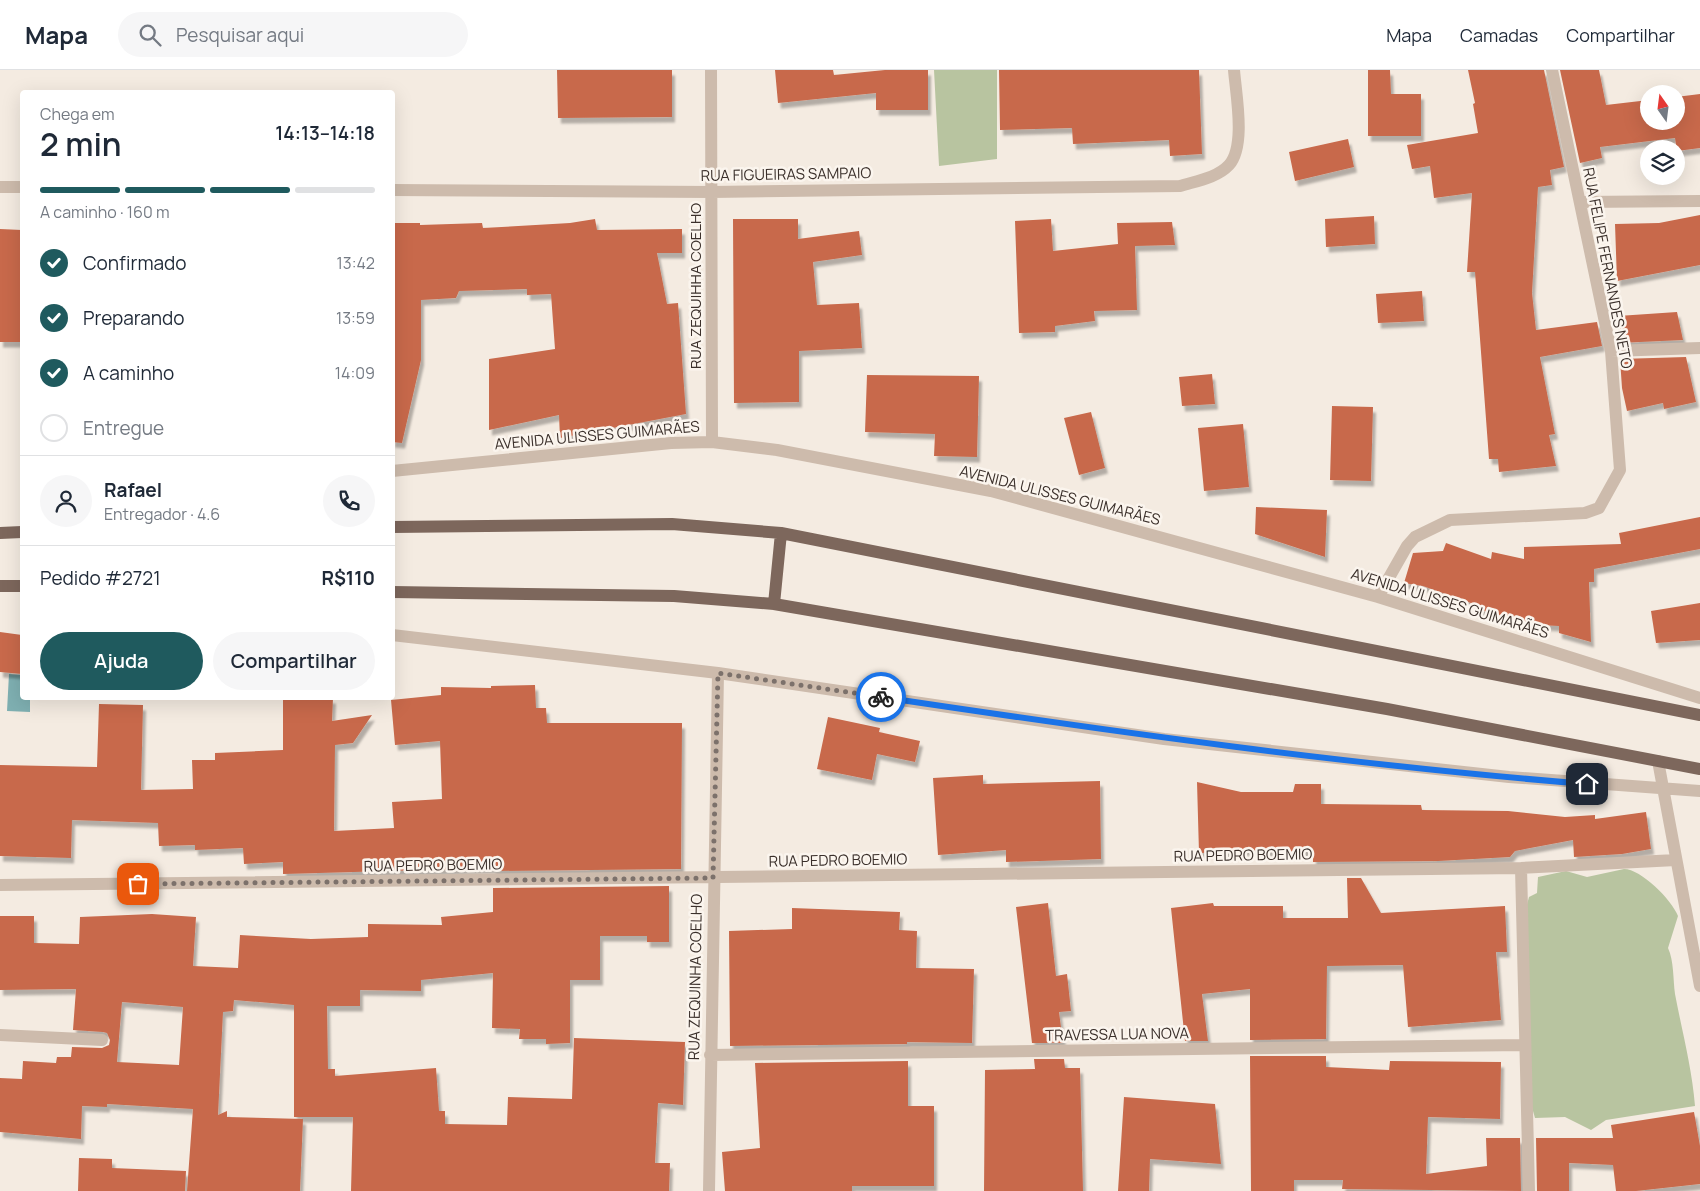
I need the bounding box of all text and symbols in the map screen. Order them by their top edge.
search box [118,12,468,57]
text: Mapa [25,18,88,51]
icon: search [136,21,164,49]
text: Pesquisar aqui [176,22,304,48]
text: Mapa [1386,23,1432,47]
text: Camadas [1460,23,1538,47]
text: Compartilhar [1566,23,1675,47]
north arrow [1640,85,1685,130]
map controls [1640,85,1685,185]
text: Chega em [40,103,115,125]
text: 14:13–14:18 [275,120,375,146]
text: 2 min [40,122,122,166]
button: layers [1640,140,1685,185]
street label: RUA FIGUEIRAS SAMPAIO [700,162,872,186]
street label: RUA FELIPE FERNANDES NETO [1578,166,1638,371]
text: A caminho · 160 m [40,201,170,223]
street label: RUA ZEQUIHHA COELHO [685,203,706,369]
icon: check [40,249,68,277]
text: Confirmado [83,250,187,276]
text: 13:42 [337,252,375,274]
icon: check [40,304,68,332]
text: Preparando [83,305,185,331]
text: 13:59 [336,307,375,329]
icon: check [40,359,68,387]
text: A caminho [83,360,174,386]
text: 14:09 [335,362,375,384]
text: Entregue [83,415,164,441]
street label: AVENIDA ULISSES GUIMARÃES [493,416,701,454]
street label: AVENIDA ULISSES GUIMARÃES [958,460,1162,530]
button: person [40,475,92,527]
button: phone [323,475,375,527]
text: Rafael [104,477,162,503]
text: Entregador · 4.6 [104,503,220,525]
street label: AVENIDA ULISSES GUIMARÃES [1348,563,1552,643]
text: Pedido #2721 [40,565,161,591]
text: R$110 [321,565,375,591]
button: Ajuda [40,632,203,690]
button: Compartilhar [213,632,375,690]
courier [856,672,906,722]
icon: bike [867,683,895,711]
pin [1566,763,1608,805]
icon: home [1573,770,1601,798]
street label: RUA PEDRO BOEMIO [1174,843,1313,867]
street label: RUA PEDRO BOEMIO [769,848,908,872]
street label: RUA PEDRO BOEMIO [364,853,503,877]
pin [117,863,159,905]
icon: bag [124,870,152,898]
street label: RUA ZEQUINHA COELHO [683,894,707,1060]
street label: TRAVESSA LUA NOVA [1045,1022,1190,1046]

